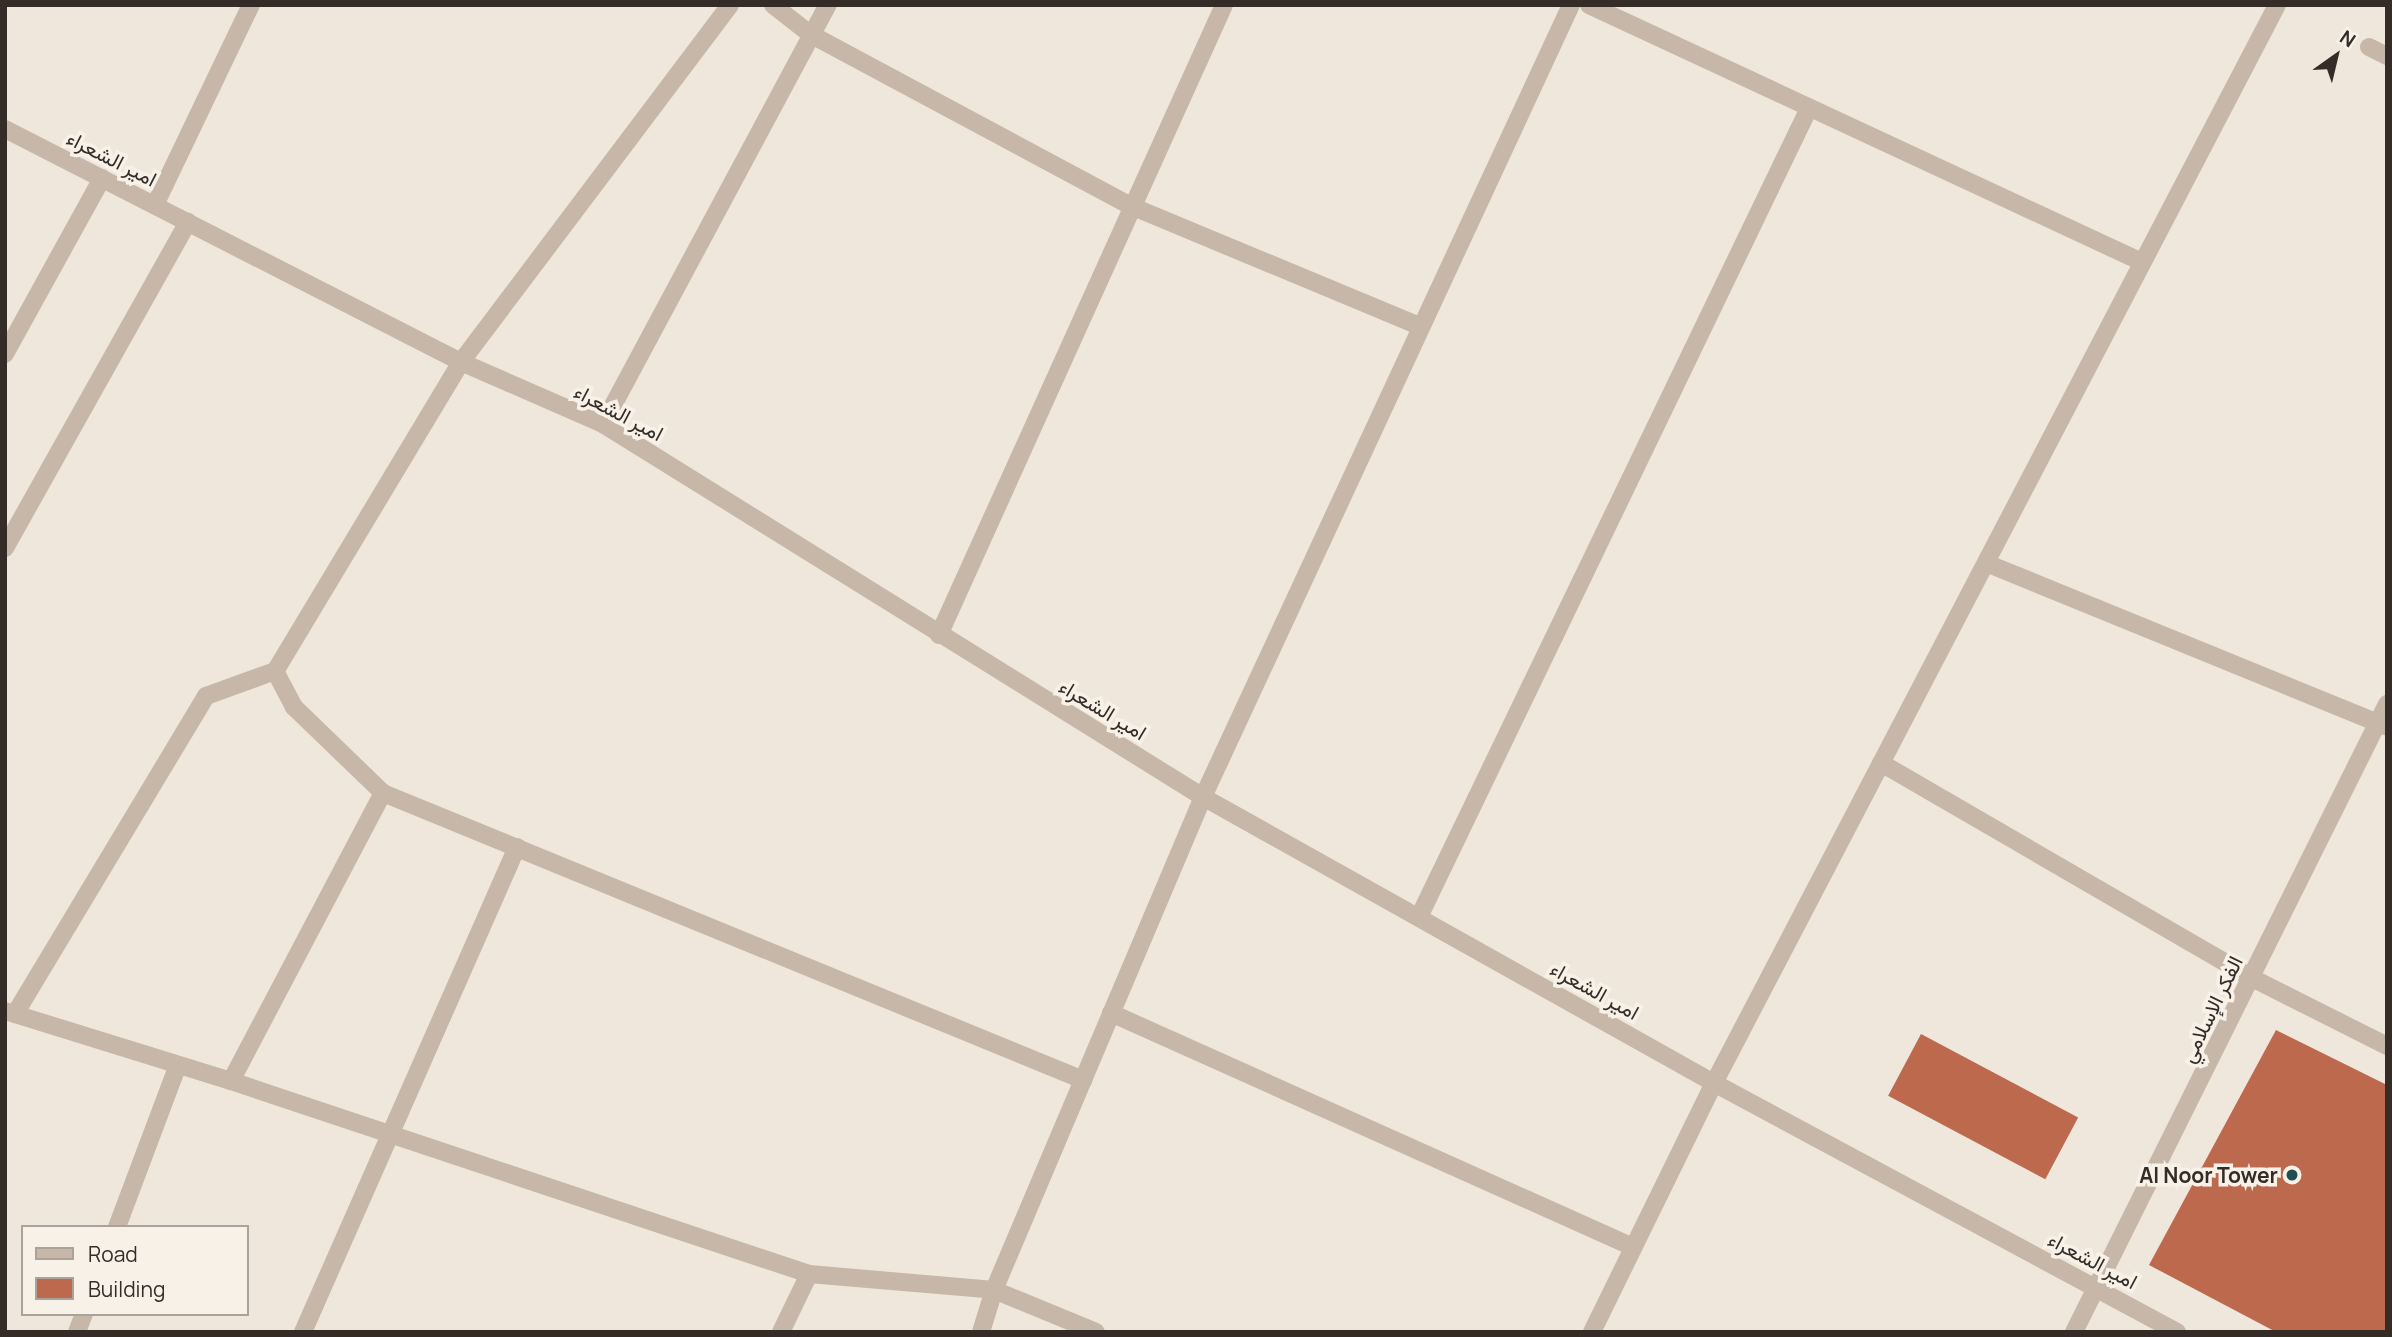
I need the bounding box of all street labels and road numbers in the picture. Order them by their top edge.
street label: امير الشعراء [63,125,161,191]
street label: امير الشعراء [570,378,668,446]
street label: امير الشعراء [1055,673,1151,745]
street label: الفكر الإسلامي [2174,951,2248,1067]
street label: امير الشعراء [1546,955,1644,1025]
street label: امير الشعراء [2044,1226,2142,1294]

